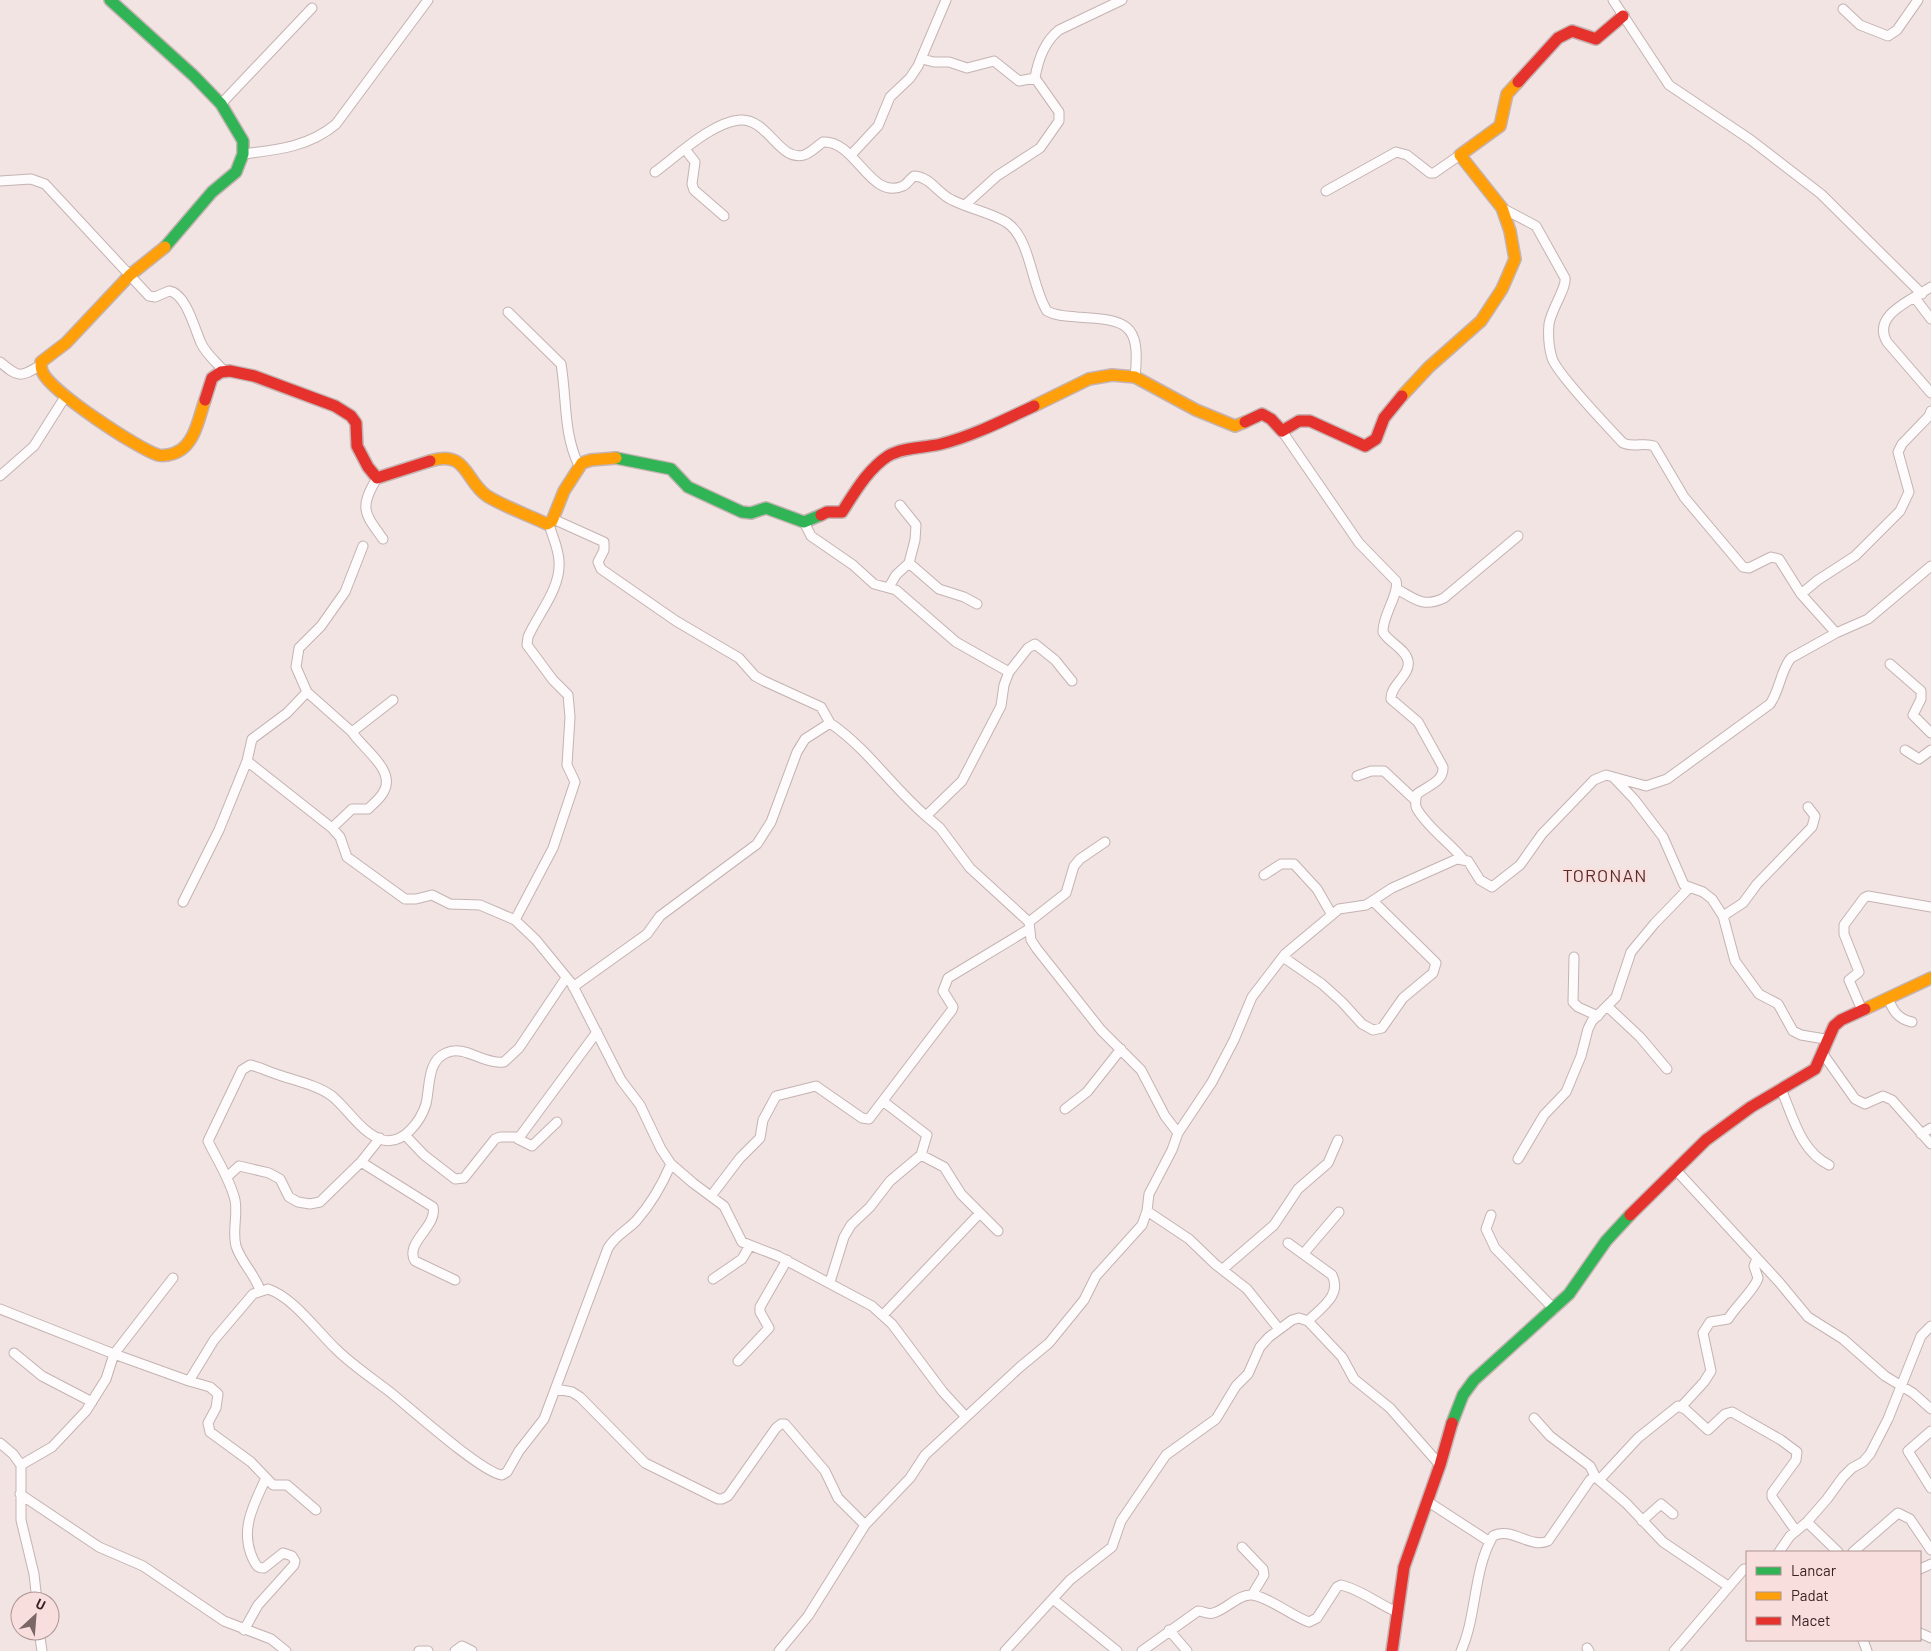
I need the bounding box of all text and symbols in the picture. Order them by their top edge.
district label: TORONAN [1562,864,1648,886]
legend [1746,1551,1921,1641]
text: Lancar [1791,1561,1837,1579]
text: Padat [1791,1586,1829,1604]
north arrow [10,1591,60,1641]
text: U [33,1594,49,1614]
text: Macet [1791,1611,1831,1629]

